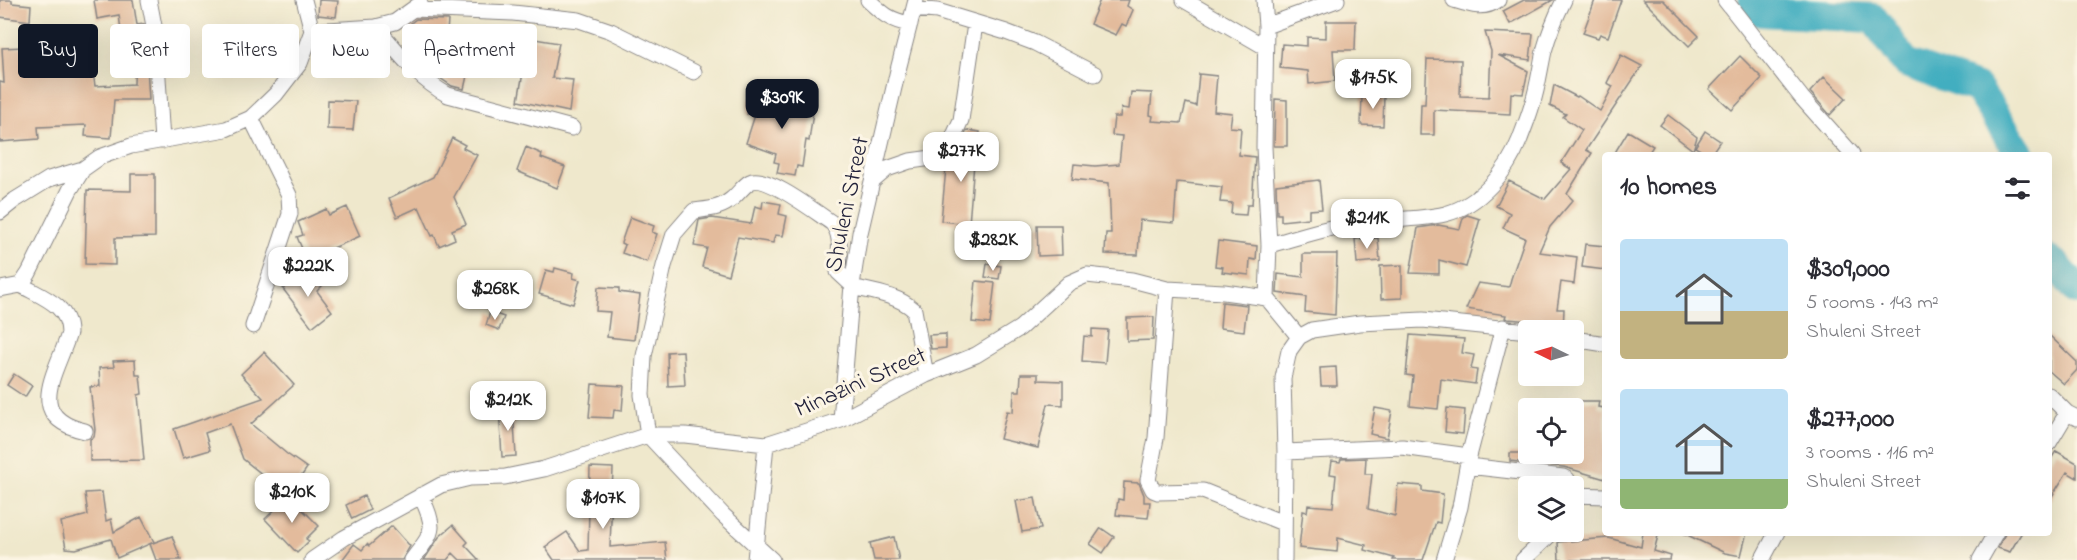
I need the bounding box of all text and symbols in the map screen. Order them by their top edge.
chip: Buy [18,24,98,78]
chip: Rent [110,24,190,78]
chip: Filters [202,24,299,78]
chip: New [311,24,390,78]
chip: Apartment [402,24,537,78]
pin: $175K [1331,59,1415,110]
text: $175K [1349,64,1397,93]
pin: $309K [740,79,824,130]
text: $309K [760,84,804,113]
pin: $277K [919,132,1003,183]
street label: Shuleni Street [817,133,880,276]
text: $277K [937,137,985,166]
text: 10 homes [1620,169,1717,207]
icon: filters [2001,172,2034,205]
pin: $211K [1325,199,1409,250]
text: $211K [1345,204,1389,233]
pin: $282K [951,221,1035,272]
text: $282K [968,226,1018,255]
pin: $222K [266,247,350,298]
text: $309,000 [1806,251,1890,289]
text: $222K [282,252,334,281]
icon: home [1668,263,1740,335]
pin: $268K [453,270,537,321]
text: $268K [471,275,519,304]
text: 5 rooms · 143 m² [1806,289,1939,318]
text: Shuleni Street [1806,318,1921,347]
north arrow [1518,320,1584,386]
map controls [1518,320,1584,542]
street label: Minazini Street [790,339,932,428]
pin: $212K [466,381,550,432]
text: $212K [484,386,532,415]
button: locate [1518,398,1584,464]
text: $277,000 [1806,401,1894,439]
icon: home [1668,413,1740,485]
text: 3 rooms · 116 m² [1806,439,1934,468]
text: Shuleni Street [1806,468,1921,497]
pin: $210K [250,473,334,524]
button: layers [1518,476,1584,542]
text: $210K [269,478,315,507]
pin: $107K [561,479,645,530]
text: $107K [580,484,626,513]

